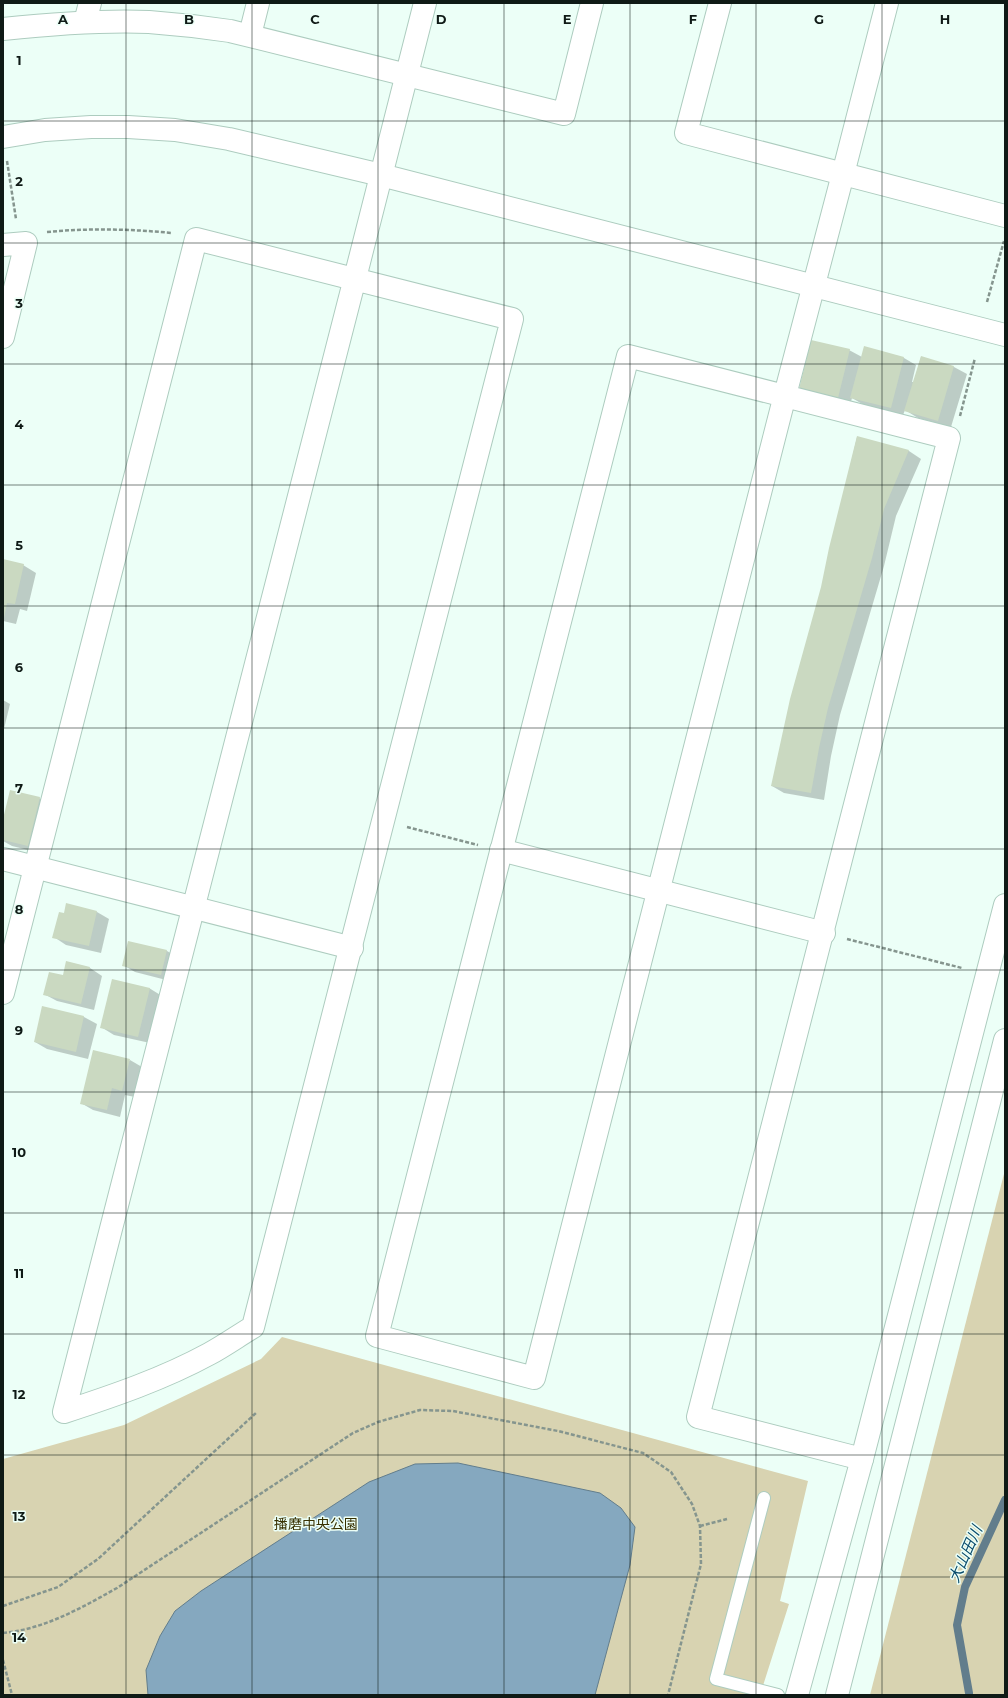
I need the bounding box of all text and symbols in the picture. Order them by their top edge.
text: A [57,11,69,27]
text: B [184,11,194,27]
text: C [310,11,320,27]
text: D [436,11,447,27]
text: E [563,11,572,27]
text: F [689,11,697,27]
text: G [814,11,824,27]
text: H [940,11,950,27]
text: 1 [16,52,22,68]
text: 2 [15,173,23,189]
text: 3 [14,295,23,311]
text: 4 [15,416,24,432]
text: 5 [15,537,23,553]
text: 6 [15,659,24,675]
text: 7 [15,780,23,796]
text: 8 [15,901,24,917]
text: 9 [15,1022,23,1038]
text: 10 [12,1144,26,1160]
text: 11 [14,1265,24,1281]
text: 12 [13,1386,26,1402]
text: 13 [13,1508,26,1524]
park label: 播磨中央公園 [274,1515,358,1533]
water label: 大山田川 [944,1521,987,1585]
text: 14 [12,1629,26,1645]

